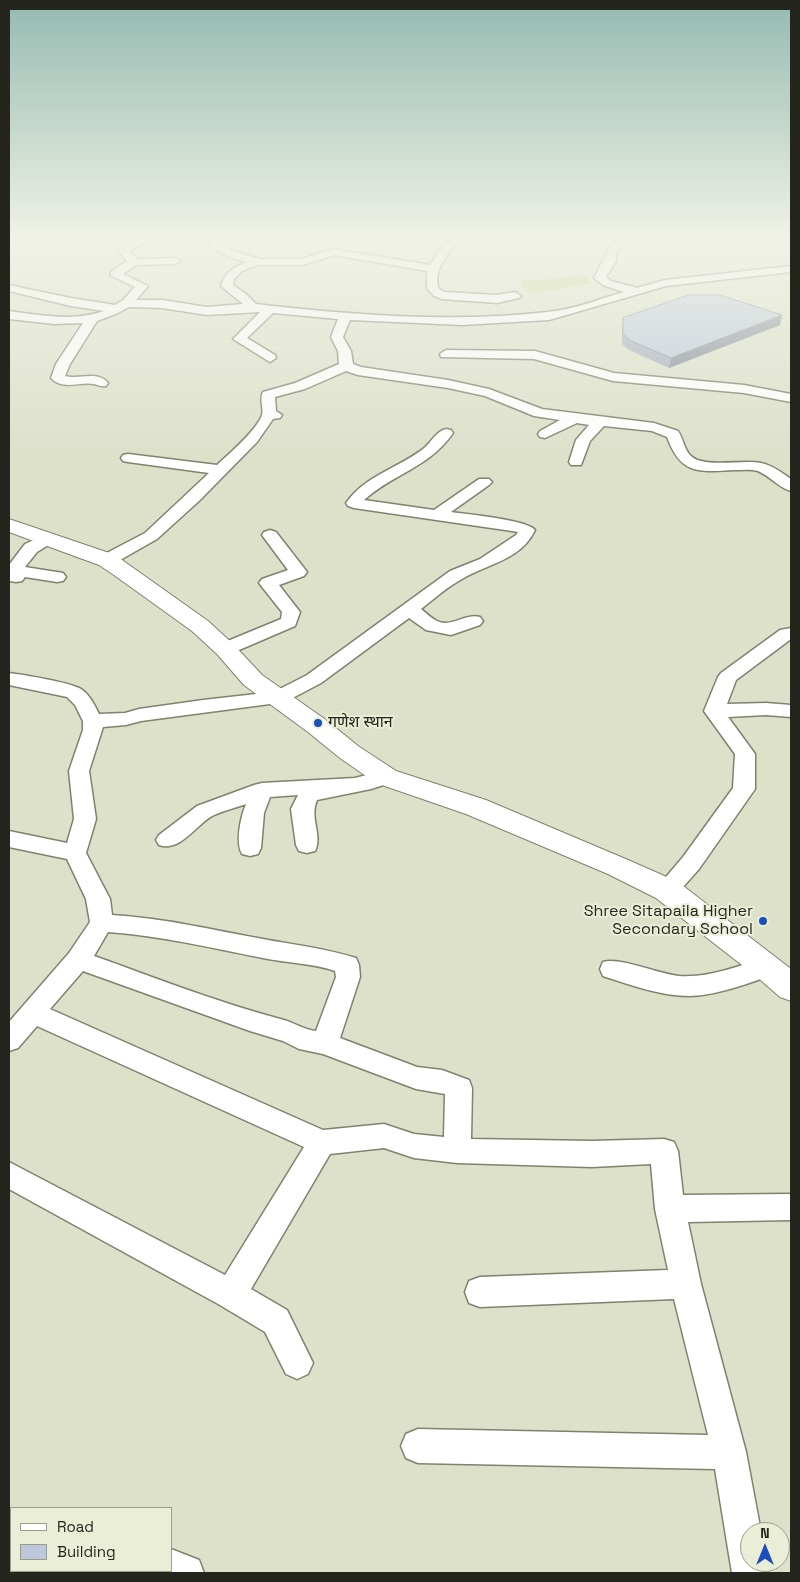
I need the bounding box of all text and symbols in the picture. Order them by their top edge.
place label: गणेश स्थान [328,713,393,733]
marker: गणेश स्थान [312,717,324,729]
place label: Shree Sitapaila Higher Secondary School [584,902,753,940]
marker: Shree Sitapaila Higher Secondary School [757,915,769,927]
legend [10,1507,172,1572]
text: Road [57,1517,94,1536]
north arrow [740,1522,790,1572]
text: N [760,1524,770,1542]
text: Building [57,1542,116,1561]

